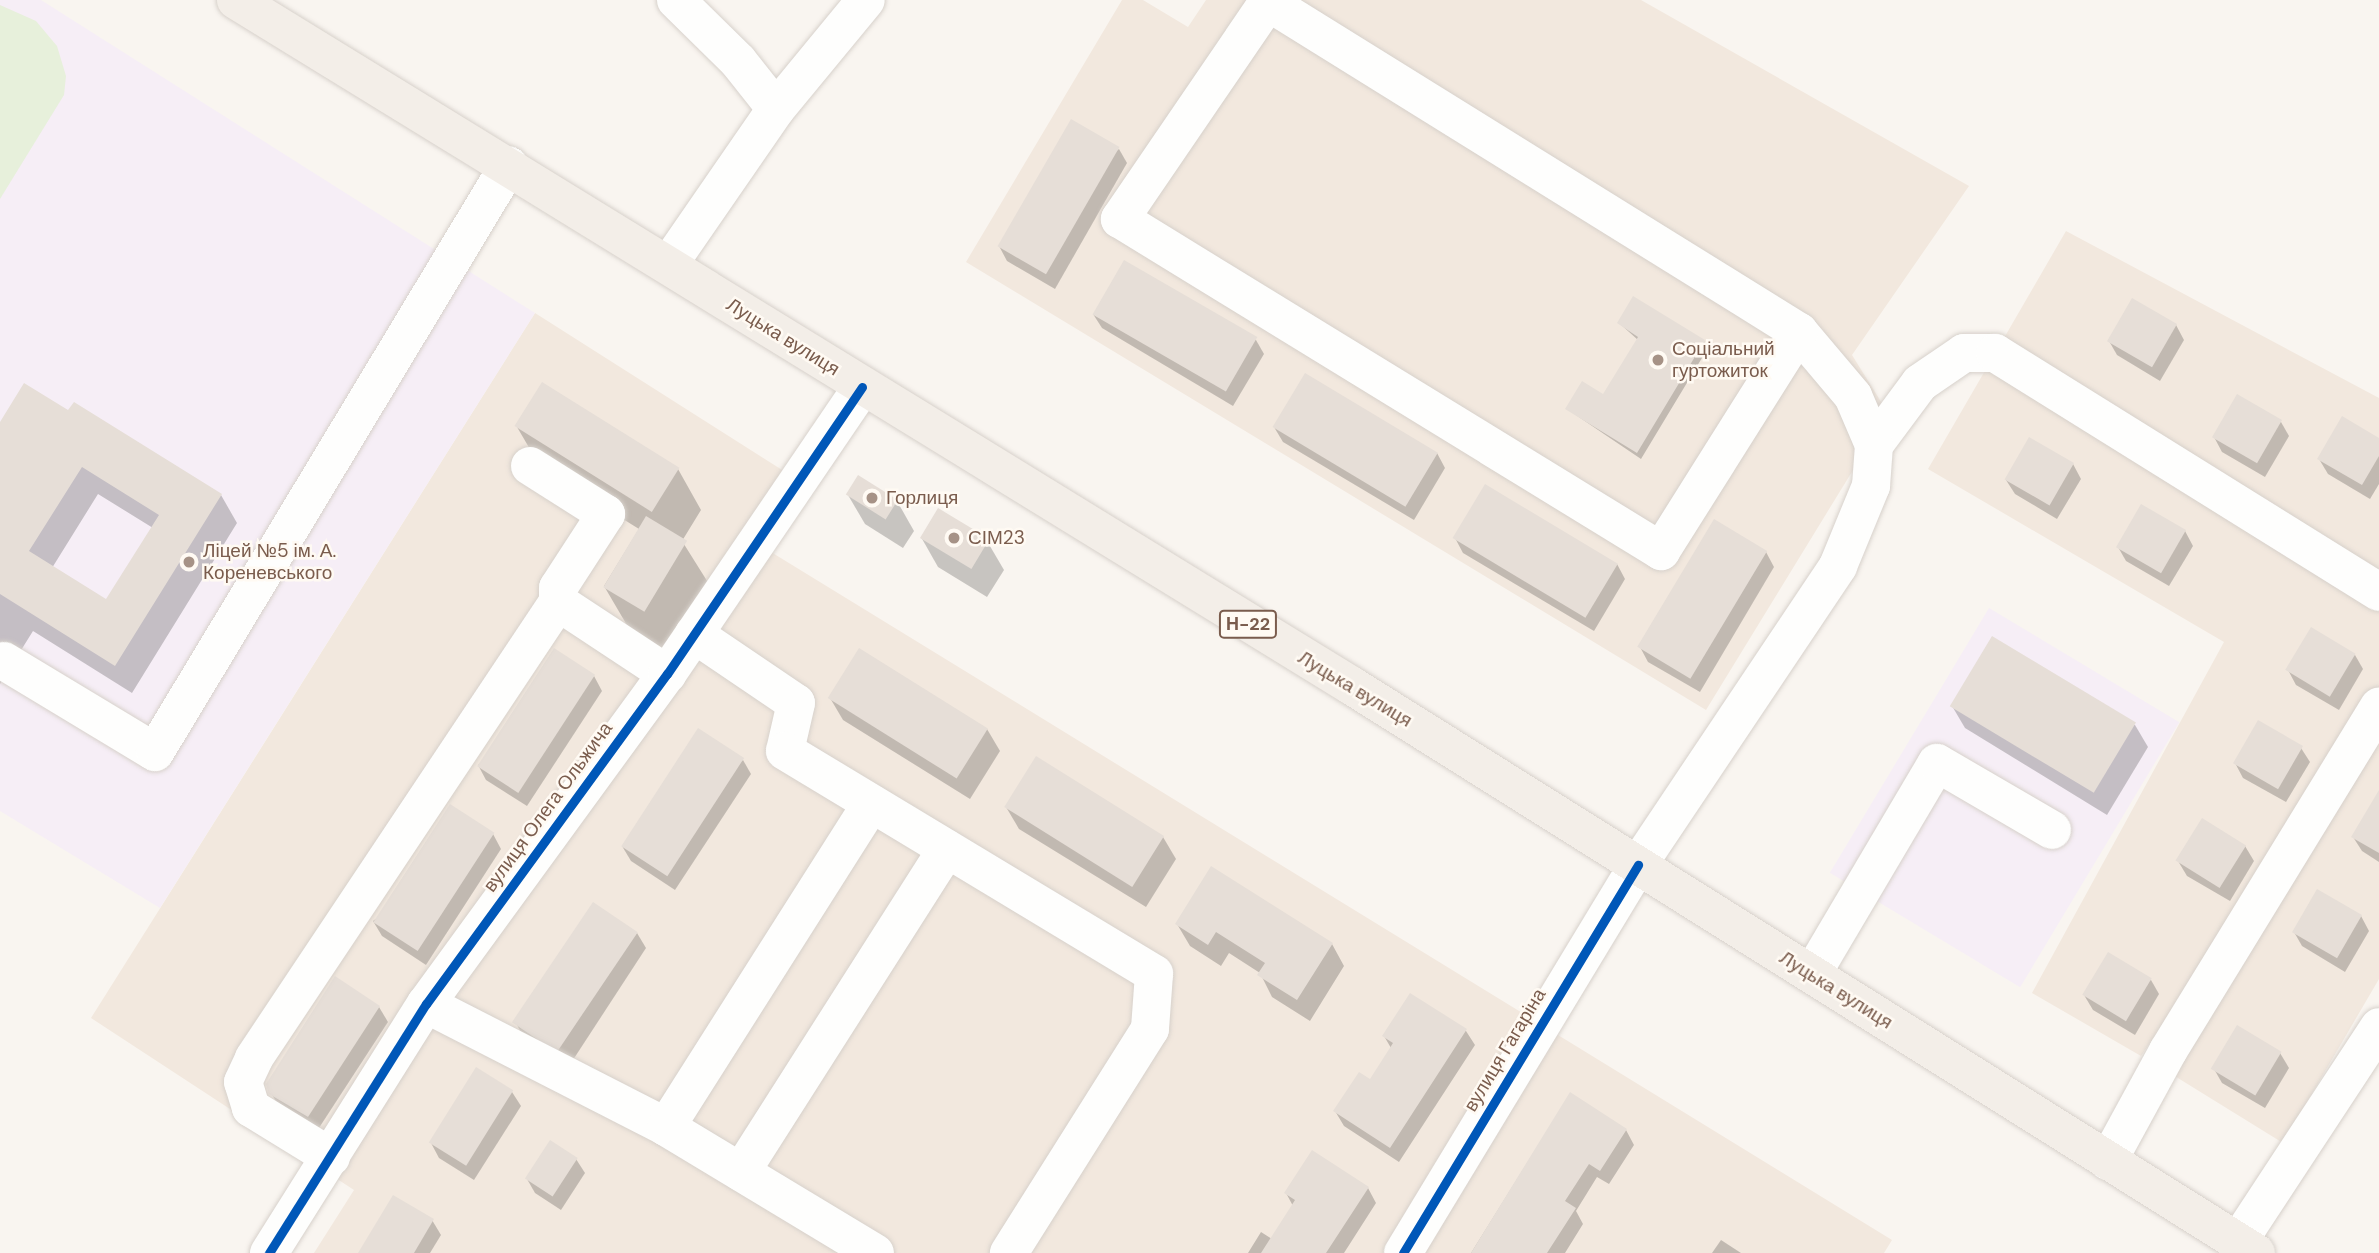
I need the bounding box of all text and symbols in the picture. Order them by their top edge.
street label: Луцька вулиця [722,293,844,381]
place label: Соціальний гуртожиток [1672,338,1775,382]
marker: Соціальний гуртожиток [1650,352,1666,368]
place label: Горлиця [886,487,958,509]
marker: Горлиця [864,490,880,506]
place label: СІМ23 [968,527,1025,549]
marker: СІМ23 [946,530,962,546]
place label: Ліцей №5 ім. А. Кореневського [203,540,336,584]
marker: Ліцей №5 ім. А. Кореневського [181,554,197,570]
road number: Н-22 [1218,610,1278,638]
street label: Луцька вулиця [1294,646,1416,732]
street label: вулиця Олега Ольжича [479,718,617,896]
street label: Луцька вулиця [1775,946,1897,1034]
street label: вулиця Гагаріна [1459,984,1551,1116]

